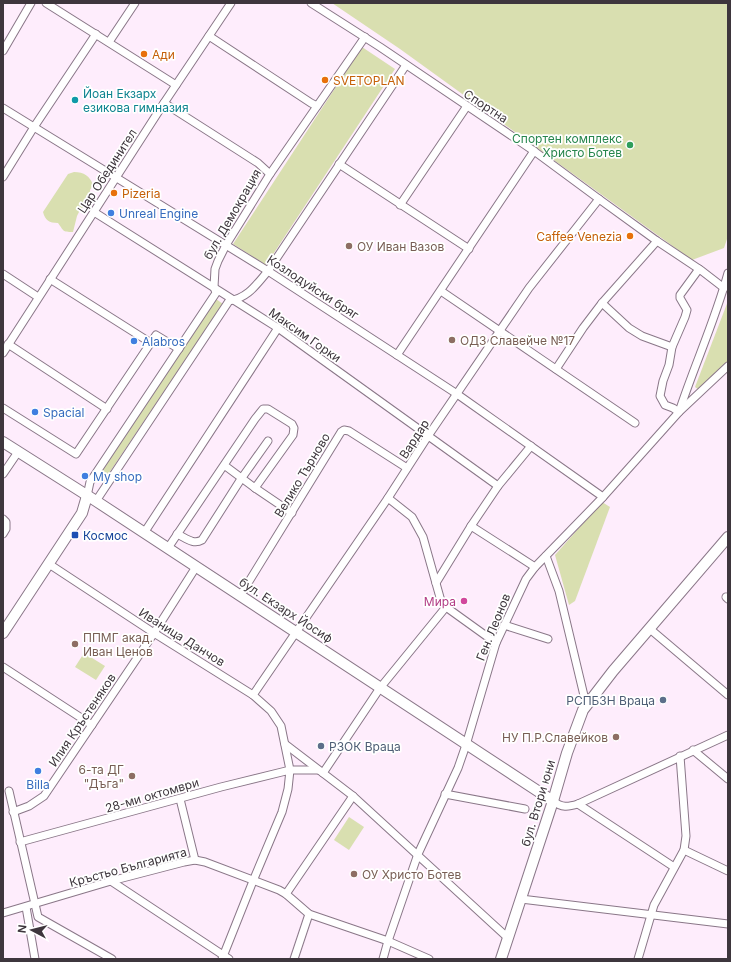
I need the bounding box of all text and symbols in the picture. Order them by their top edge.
place label: Ади [152,47,175,62]
marker: Ади [139,49,149,59]
place label: SVETOPLAN [333,73,405,88]
marker: SVETOPLAN [320,75,330,85]
place label: Йоан Екзарх езикова гимназия [83,86,189,115]
street label: Спортна [461,86,511,126]
marker: Йоан Екзарх езикова гимназия [70,95,80,105]
street label: Цар Обединител [74,126,140,216]
place label: Спортен комплекс Христо Ботев [512,131,622,160]
marker: Спортен комплекс Христо Ботев [625,140,635,150]
street label: бул. Демокрация [200,166,264,262]
place label: Pizeria [122,186,160,201]
marker: Pizeria [109,188,119,198]
place label: Unreal Engine [119,206,198,221]
marker: Unreal Engine [106,208,116,218]
place label: Caffee Venezia [536,229,622,244]
marker: Caffee Venezia [625,231,635,241]
place label: ОУ Иван Вазов [357,239,444,254]
marker: ОУ Иван Вазов [344,241,354,251]
street label: Козлодуйски бряг [264,252,362,322]
street label: Максим Горки [266,305,344,365]
place label: ОДЗ Славейче №17 [460,333,575,348]
place label: Alabros [142,334,185,349]
marker: ОДЗ Славейче №17 [447,335,457,345]
marker: Alabros [129,336,139,346]
place label: Spacial [43,405,84,420]
marker: Spacial [30,407,40,417]
street label: Вардар [396,417,432,461]
street label: Велико Търново [271,430,333,520]
place label: My shop [93,469,142,484]
marker: My shop [80,471,90,481]
place label: Космос [83,528,128,543]
marker: Космос [70,530,80,540]
street label: бул. Екзарх Йосиф [236,574,336,646]
street label: Ген. Леонов [473,591,513,663]
place label: Мира [424,594,456,609]
marker: Мира [459,596,469,606]
street label: Иваница Данчов [136,605,228,670]
place label: ППМГ акад. Иван Ценов [83,630,153,659]
marker: ППМГ акад. Иван Ценов [70,639,80,649]
street label: Илия Кръстеняков [45,670,119,770]
place label: РСПБЗН Враца [566,693,655,708]
marker: РСПБЗН Враца [658,695,668,705]
place label: НУ П.Р.Славейков [502,730,608,745]
marker: НУ П.Р.Славейков [611,732,621,742]
place label: РЗОК Враца [329,739,401,754]
marker: РЗОК Враца [316,741,326,751]
street label: бул. Втори юни [518,758,558,848]
place label: 6-та ДГ "Дъга" [79,762,124,791]
marker: Billa [33,766,43,776]
marker: 6-та ДГ "Дъга" [127,771,137,781]
street label: 28-ми октомври [103,774,201,816]
place label: Billa [26,777,50,792]
street label: Кръстьо Българията [68,844,188,890]
place label: ОУ Христо Ботев [362,867,461,882]
marker: ОУ Христо Ботев [349,869,359,879]
north arrow [12,910,52,950]
text: N [15,924,30,934]

